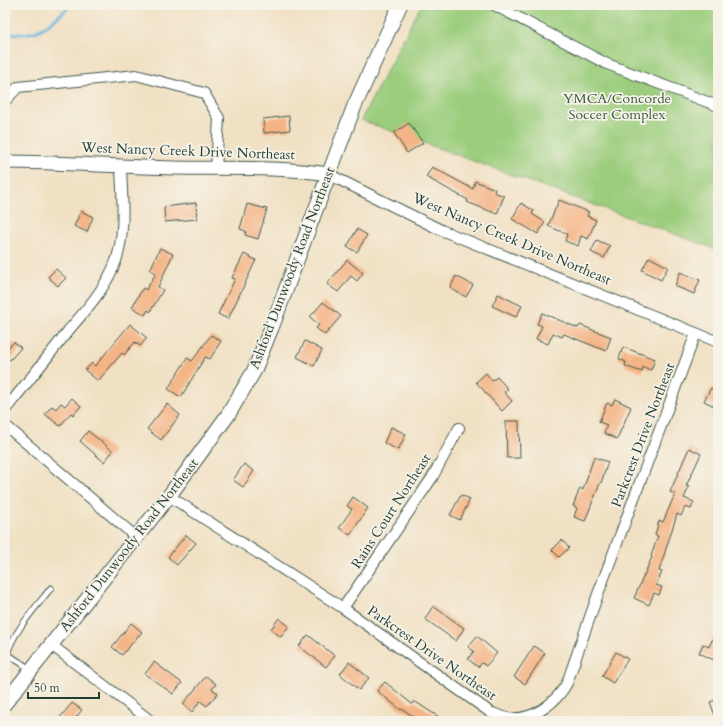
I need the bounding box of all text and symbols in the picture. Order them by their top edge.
park label: YMCA/Concorde Soccer Complex [563,89,671,124]
street label: West Nancy Creek Drive Northeast [80,138,296,164]
street label: Ashford Dunwoody Road Northeast [245,164,340,372]
street label: West Nancy Creek Drive Northeast [409,188,615,290]
street label: Parkcrest Drive Northeast [607,359,680,510]
street label: Rains Court Northeast [347,449,436,572]
street label: Ashford Dunwoody Road Northeast [55,454,203,636]
street label: Parkcrest Drive Northeast [364,601,501,705]
scale bar [28,674,99,700]
text: 50 m [34,680,61,696]

